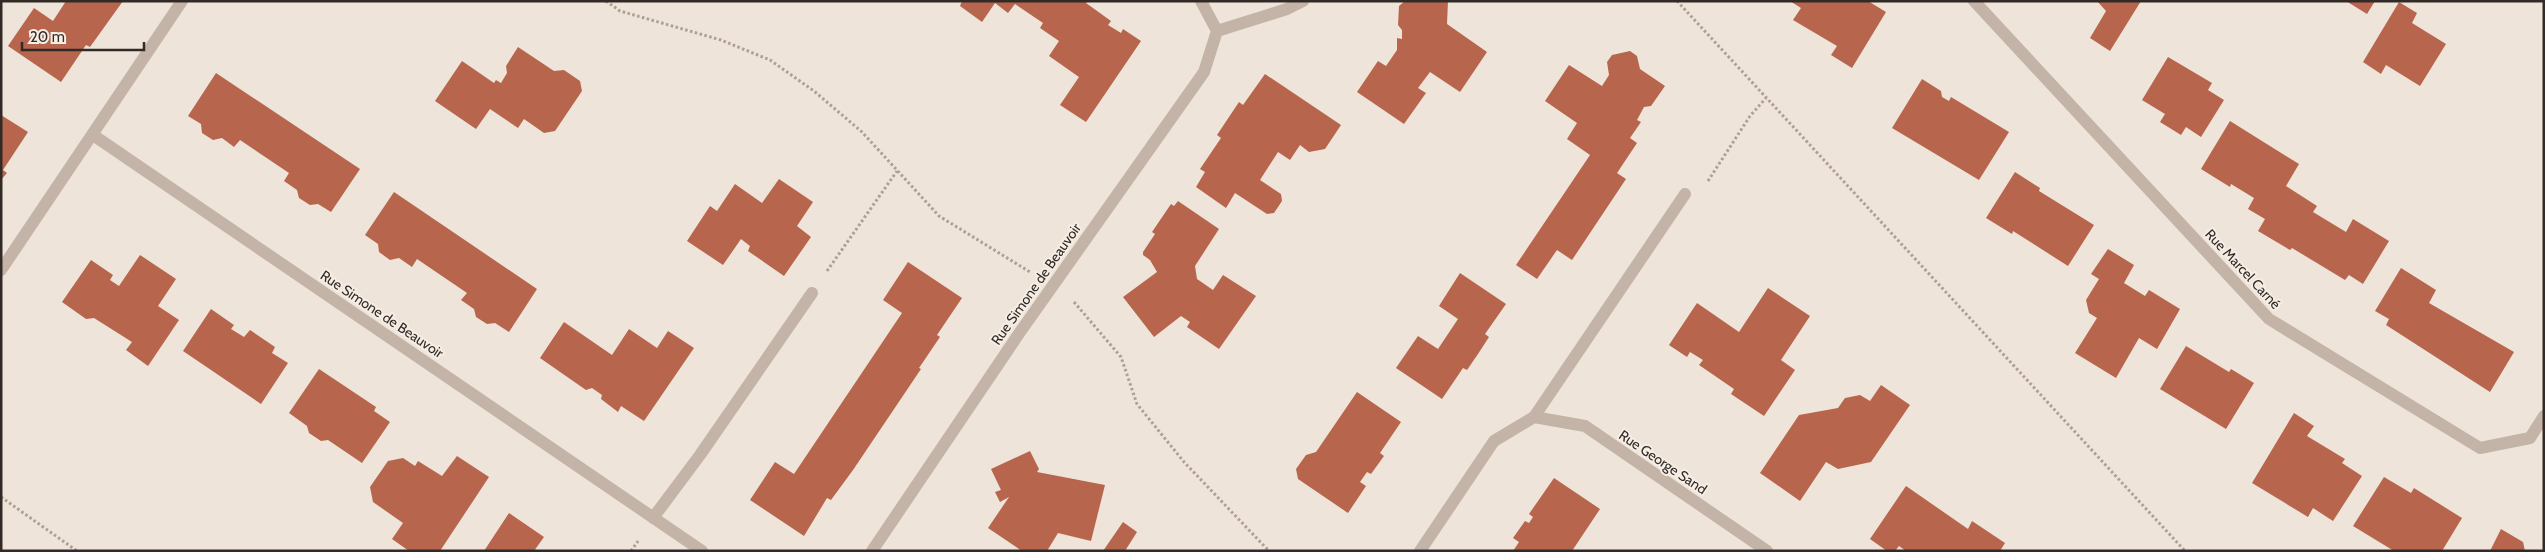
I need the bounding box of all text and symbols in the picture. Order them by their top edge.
scale bar [22,20,145,52]
text: 20 m [30,28,65,46]
street label: Rue Simone de Beauvoir [987,219,1085,348]
street label: Rue Marcel Carné [2201,225,2285,313]
street label: Rue Simone de Beauvoir [317,266,447,362]
street label: Rue George Sand [1616,426,1710,498]

